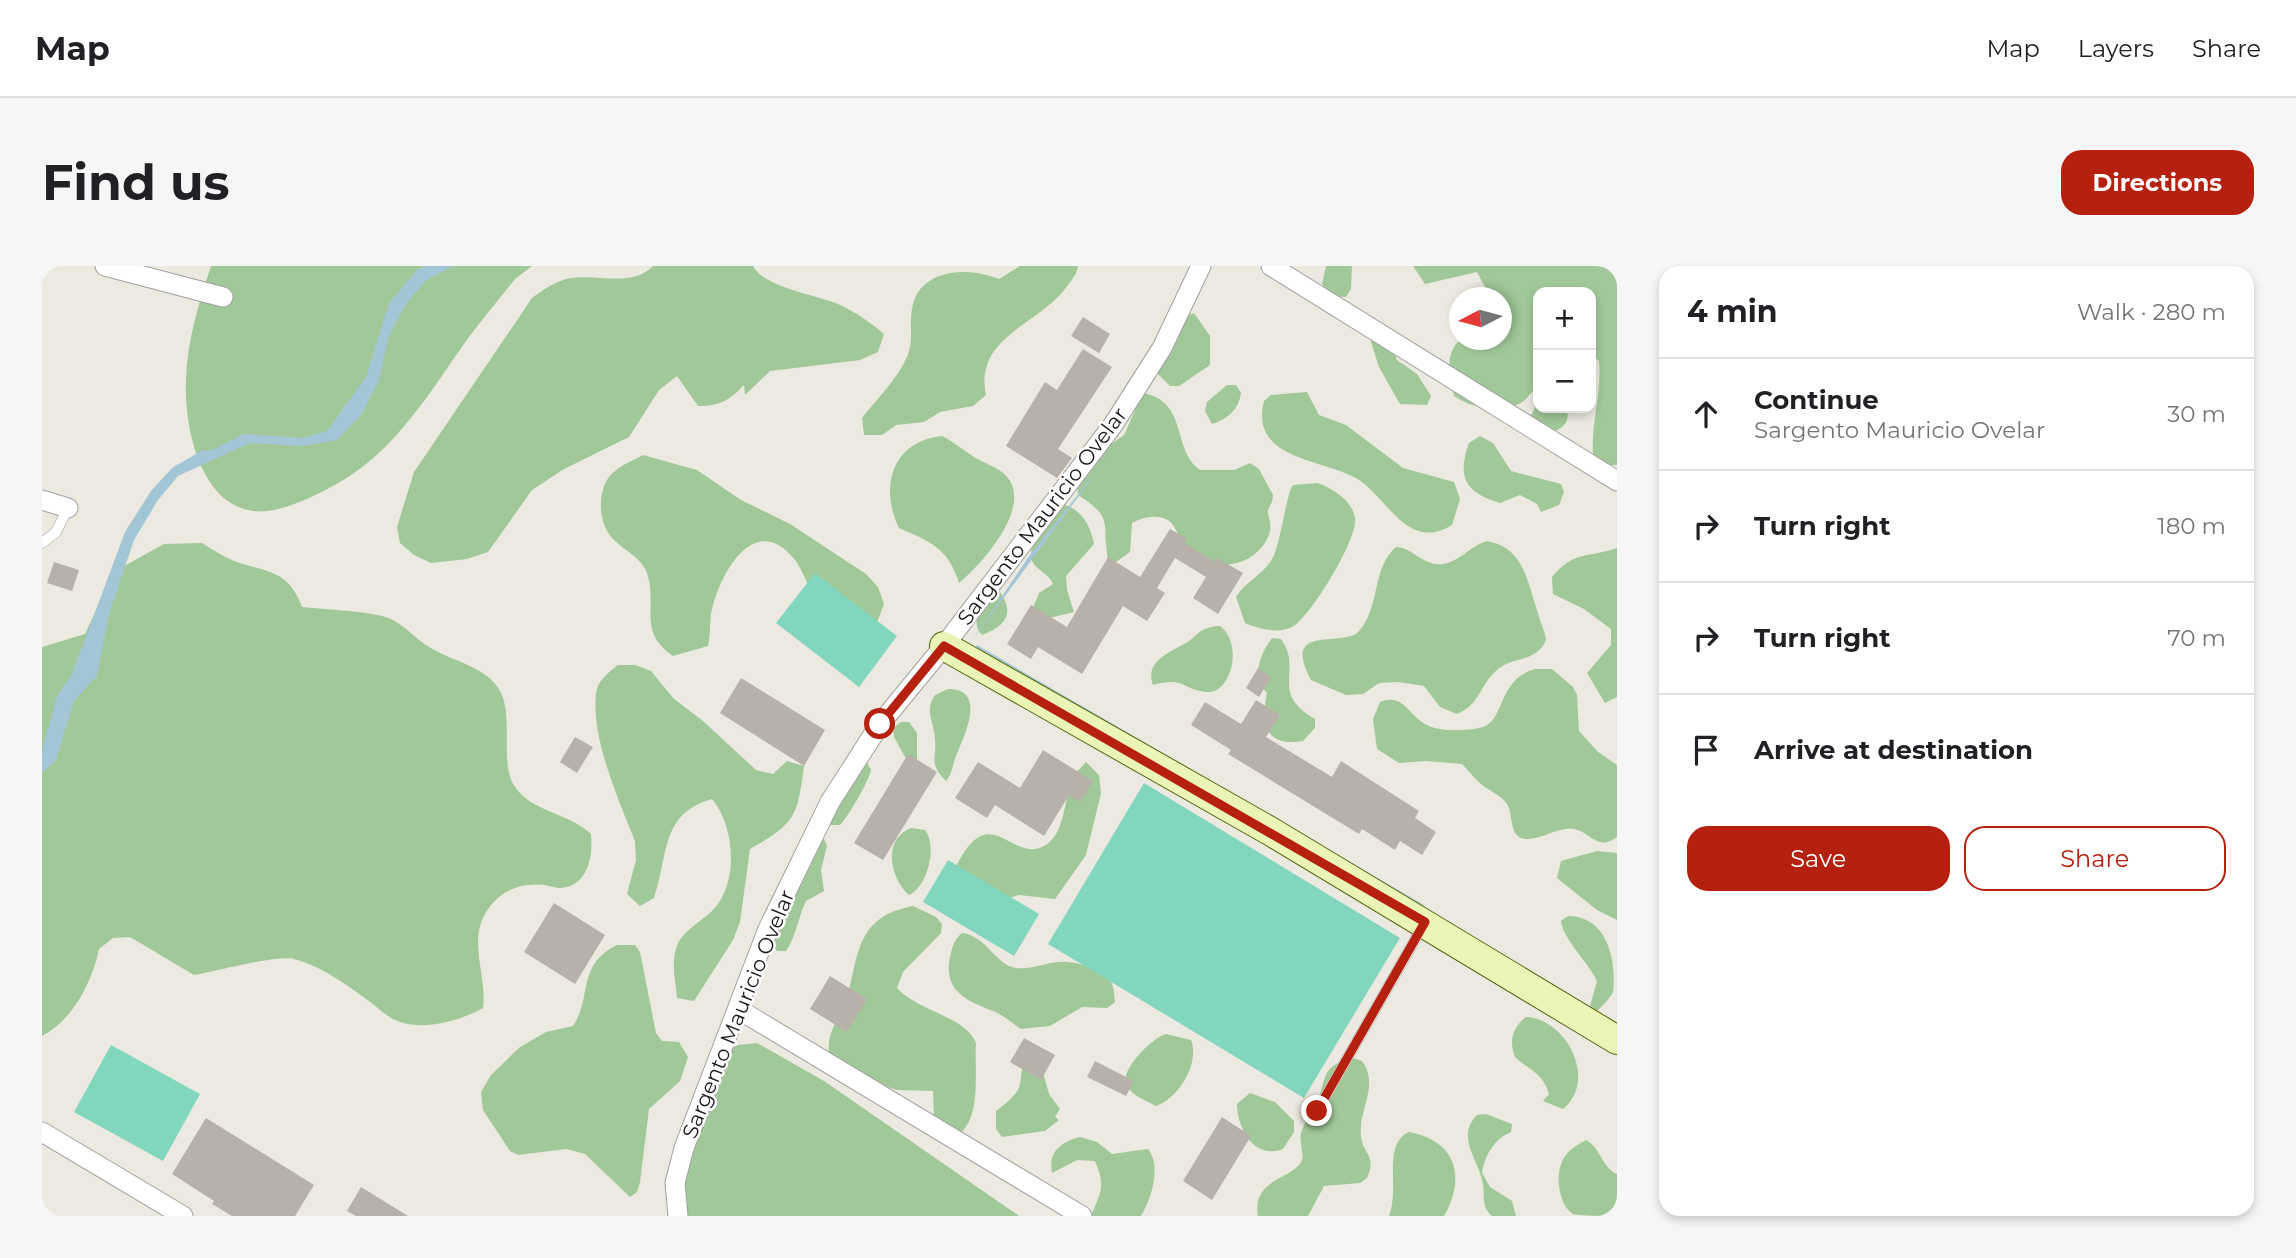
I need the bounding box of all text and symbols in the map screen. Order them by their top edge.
text: Map [35,28,110,68]
text: Map [1986,34,2040,63]
text: Layers [2078,34,2154,63]
text: Share [2192,34,2261,63]
button: Directions [2061,150,2254,215]
text: Find us [42,153,230,212]
north arrow [1449,287,1512,350]
map controls [1533,287,1596,413]
button: + [1533,287,1596,350]
text: 4 min [1687,293,1777,330]
text: Walk · 280 m [2077,298,2226,326]
button: − [1533,350,1596,413]
text: Continue [1754,384,1879,416]
icon: ahead [1687,395,1725,433]
text: 30 m [2167,400,2226,428]
street label: Sargento Mauricio Ovelar [952,402,1132,630]
text: Sargento Mauricio Ovelar [1754,416,2045,444]
icon: right [1687,507,1725,545]
text: Turn right [1754,510,1890,542]
text: 180 m [2157,512,2226,540]
icon: right [1687,619,1725,657]
text: Turn right [1754,622,1890,654]
text: 70 m [2167,624,2226,652]
route start [864,708,895,739]
icon: arrive [1687,731,1725,769]
text: Arrive at destination [1754,734,2033,766]
button: Save [1687,826,1950,891]
button: Share [1964,826,2226,891]
street label: Sargento Mauricio Ovelar [677,886,799,1142]
route end [1301,1095,1332,1126]

